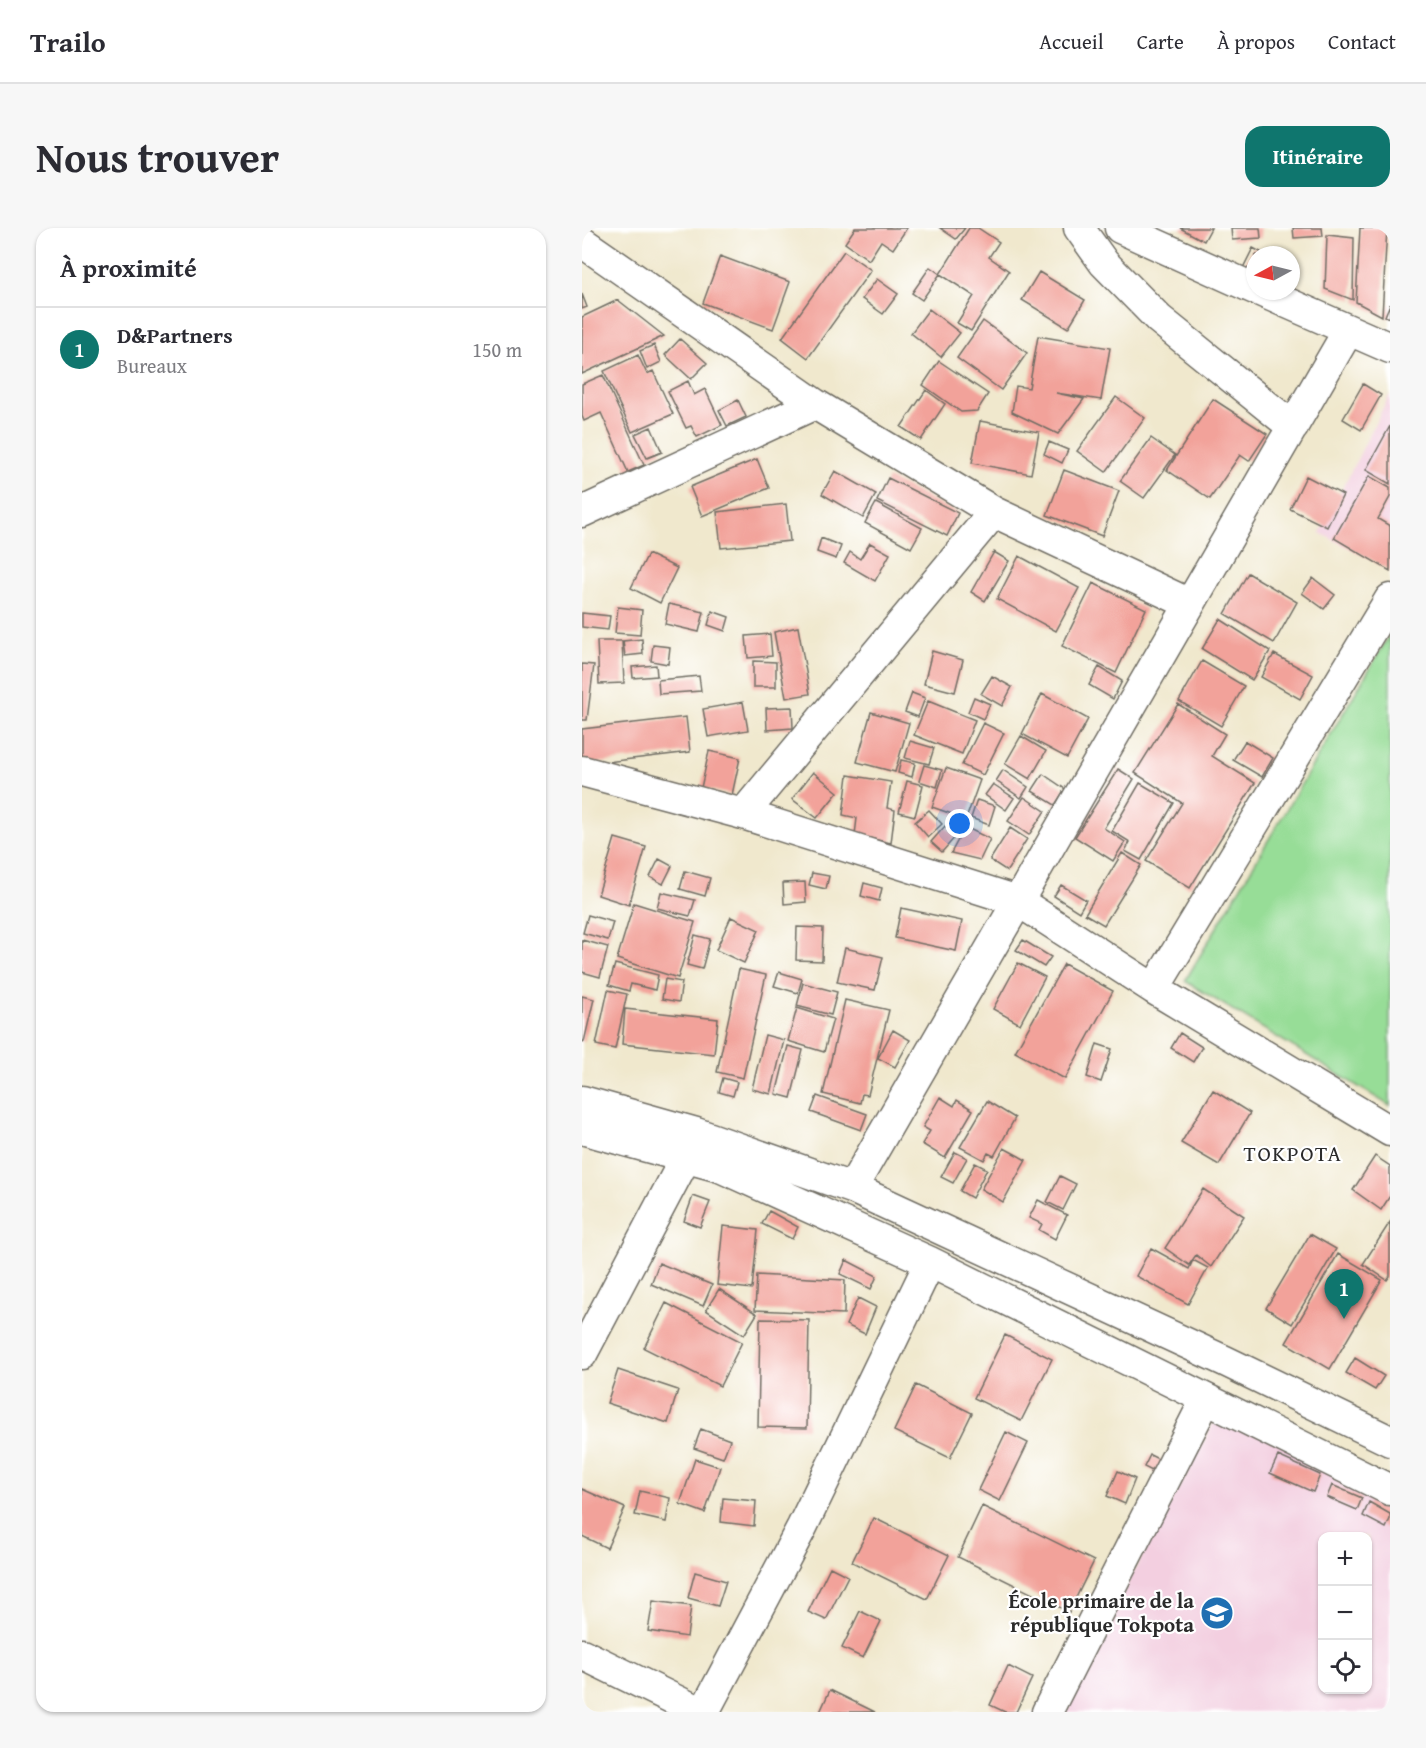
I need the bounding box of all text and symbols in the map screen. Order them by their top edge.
text: Trailo [30,21,106,62]
text: Accueil [1039,26,1104,57]
text: Carte [1137,26,1184,57]
text: À propos [1217,26,1295,57]
text: Contact [1328,26,1396,57]
text: Nous trouver [36,126,279,187]
button: Itinéraire [1245,126,1390,187]
north arrow [1246,246,1300,300]
text: À proximité [60,248,197,287]
text: D&Partners [117,319,233,351]
text: 1 [74,335,85,364]
text: 150 m [472,335,522,364]
text: Bureaux [117,351,187,380]
your location [945,809,974,838]
district label: TOKPOTA [1244,1137,1342,1169]
pin: 1 [1324,1270,1364,1319]
map controls [1318,1532,1372,1694]
button: + [1318,1532,1372,1586]
place label: École primaire de la république Tokpota [1009,1585,1194,1640]
button: − [1318,1586,1372,1640]
school or university icon: École primaire de la république Tokpota [1199,1595,1235,1631]
button: locate [1318,1640,1372,1694]

